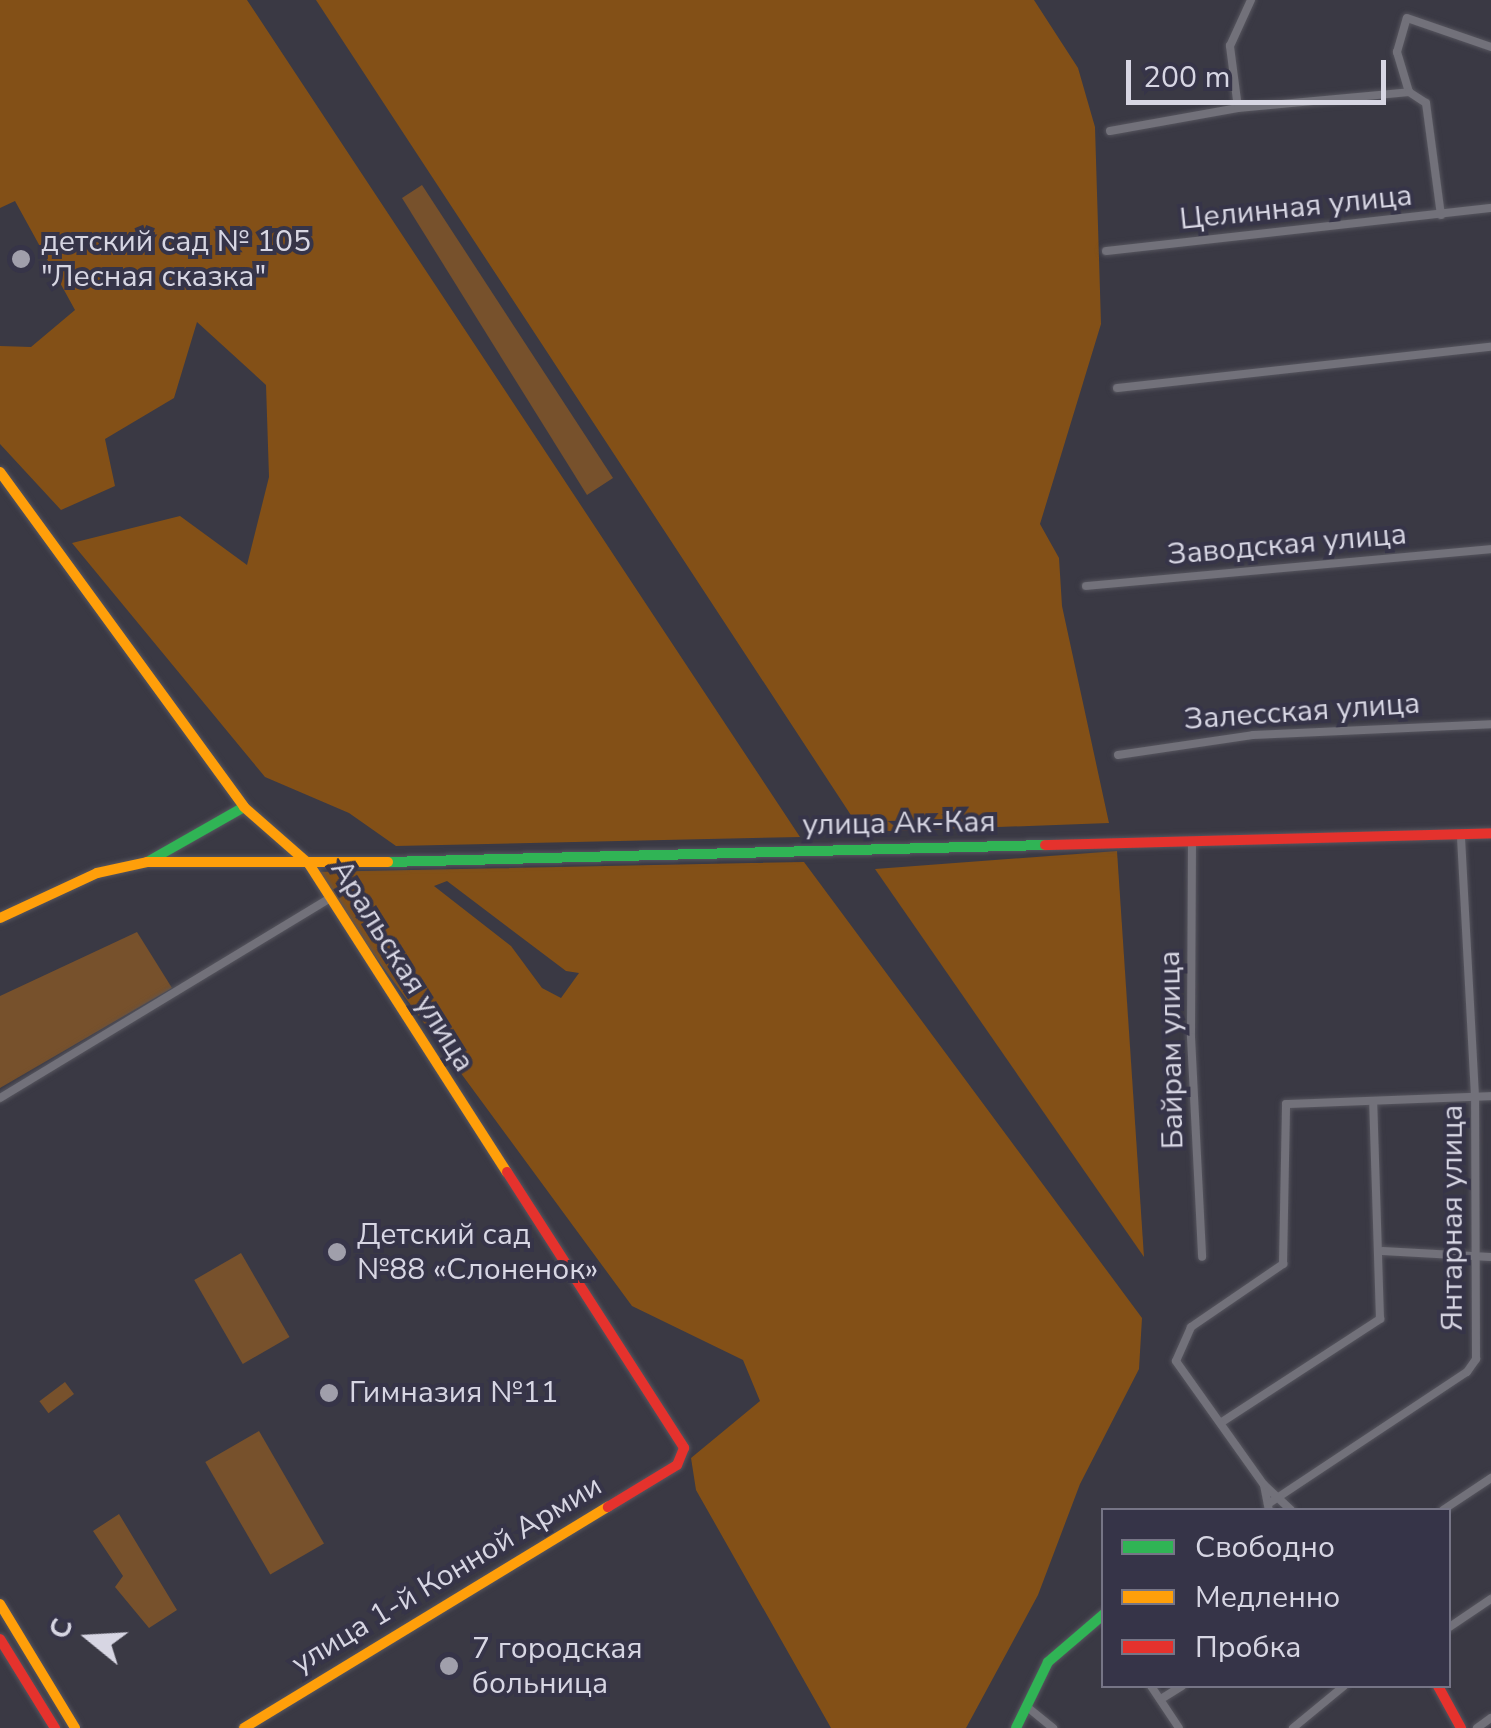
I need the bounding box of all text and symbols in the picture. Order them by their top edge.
scale bar [1131,40,1391,102]
text: 200 m [1143,57,1230,98]
street label: Целинная улица [1178,178,1414,238]
place label: детский сад № 105 "Лесная сказка" [41,224,311,294]
marker: детский сад № 105 "Лесная сказка" [10,248,32,270]
street label: Заводская улица [1166,517,1408,573]
street label: Залесская улица [1183,686,1421,738]
street label: улица Ак-Кая [802,804,996,844]
street label: Аральская улица [322,853,482,1079]
street label: Байрам улица [1152,950,1192,1150]
street label: Янтарная улица [1435,1105,1471,1331]
place label: Детский сад №88 «Слоненок» [357,1217,598,1288]
marker: Детский сад №88 «Слоненок» [326,1241,348,1263]
place label: Гимназия №11 [349,1375,559,1411]
marker: Гимназия №11 [318,1382,340,1404]
street label: улица 1-й Конной Армии [285,1468,609,1682]
legend [1101,1508,1451,1688]
text: Свободно [1195,1527,1335,1568]
text: Медленно [1195,1577,1340,1618]
north arrow [40,1588,140,1688]
text: С [40,1614,82,1644]
text: Пробка [1195,1627,1301,1668]
place label: 7 городская больница [472,1631,643,1702]
marker: 7 городская больница [436,1653,462,1679]

